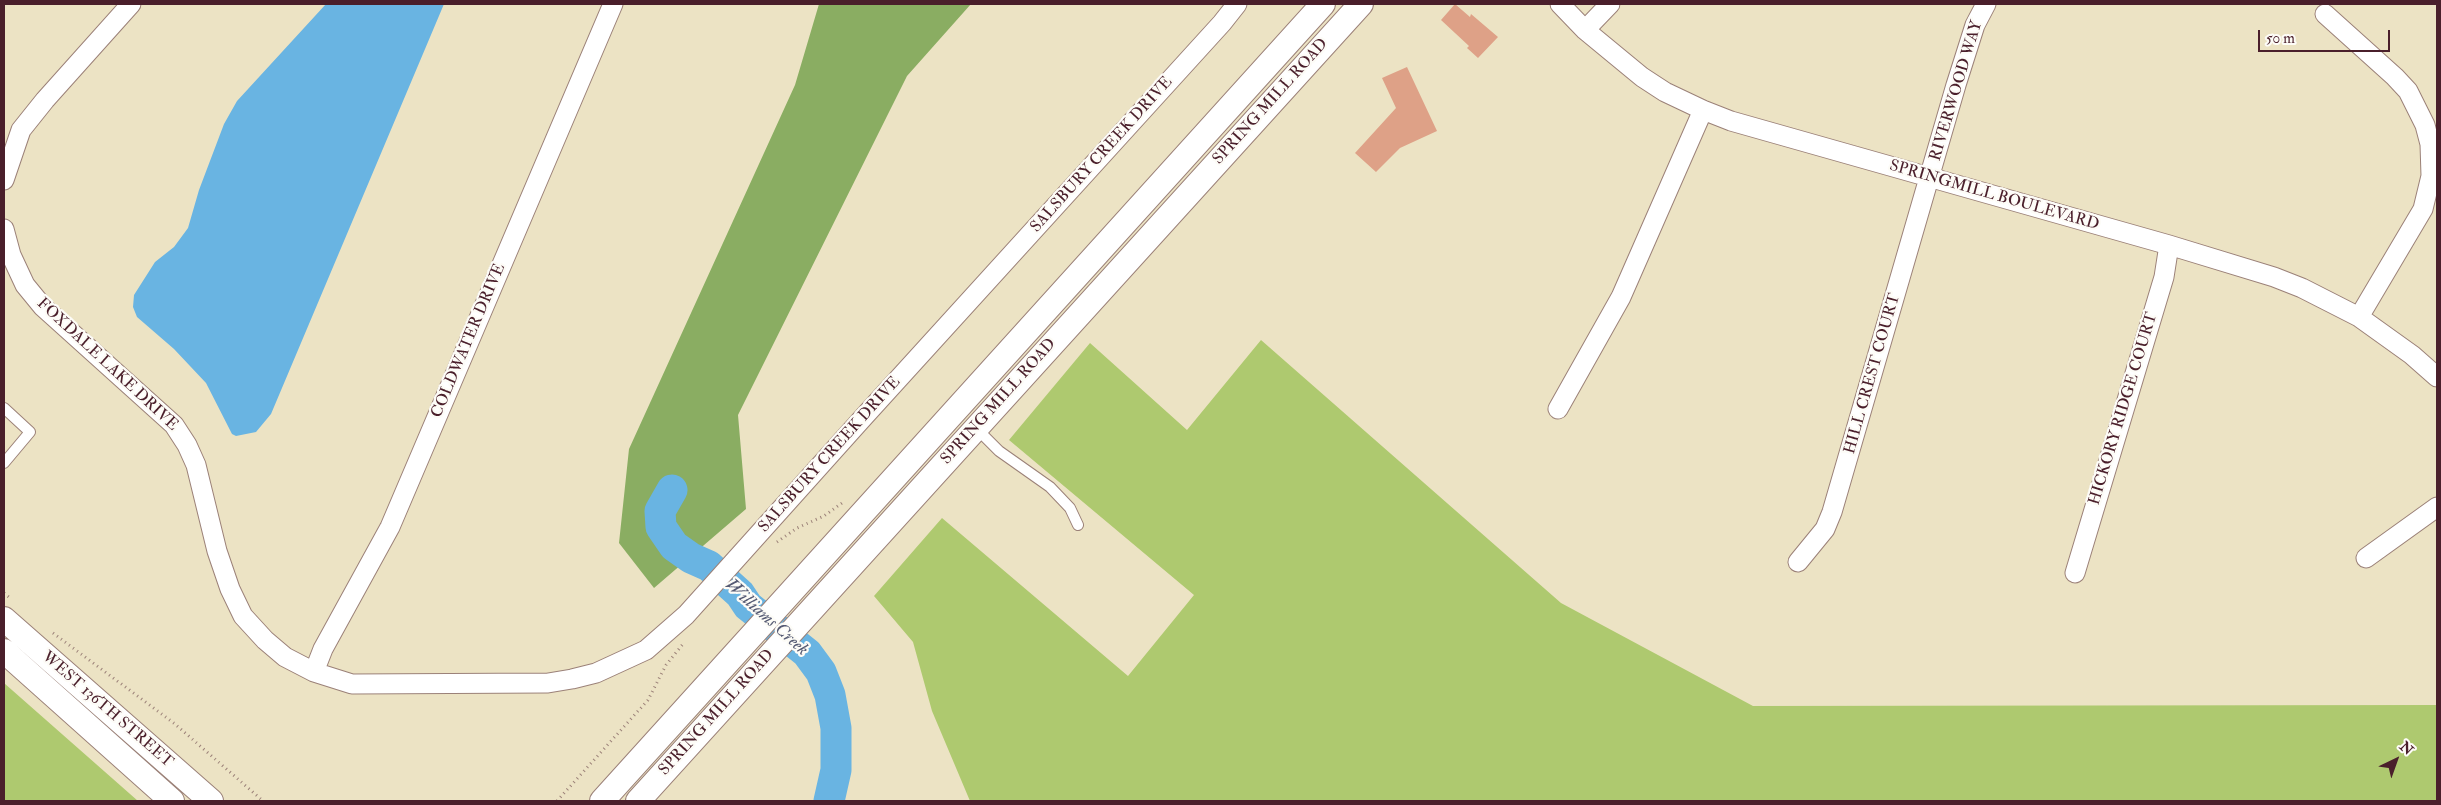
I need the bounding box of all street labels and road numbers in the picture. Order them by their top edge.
street label: RIVERWOOD WAY [1927,19,1987,163]
street label: SPRING MILL ROAD [1209,35,1333,169]
street label: SALSBURY CREEK DRIVE [1027,73,1177,237]
street label: SPRINGMILL BOULEVARD [1887,157,2101,235]
street label: COLDWATER DRIVE [428,261,510,421]
street label: HILL CREST COURT [1841,292,1905,456]
street label: FOXDALE LAKE DRIVE [32,295,182,435]
street label: HICKORY RIDGE COURT [2086,310,2162,508]
street label: SPRING MILL ROAD [937,335,1061,469]
street label: SALSBURY CREEK DRIVE [755,373,905,537]
street label: SPRING MILL ROAD [655,646,779,780]
street label: WEST 136TH STREET [38,648,176,772]

